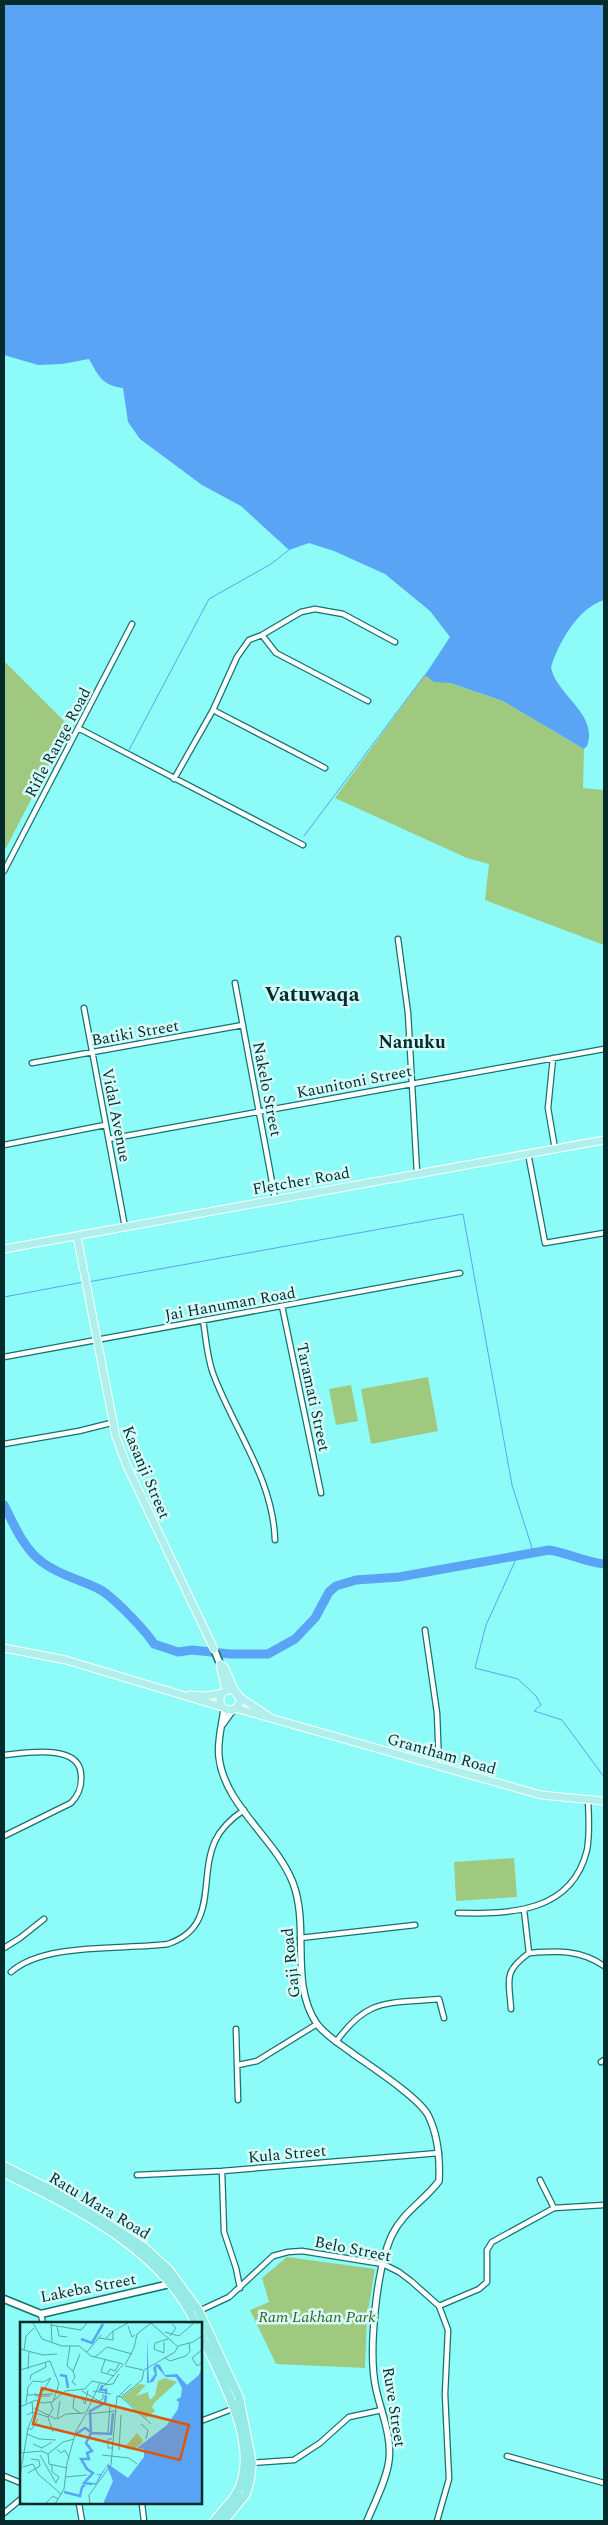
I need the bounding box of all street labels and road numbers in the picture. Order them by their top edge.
street label: Rifle Range Road [19,683,97,802]
street label: Batiki Street [89,1013,181,1052]
street label: Nakelo Street [246,1040,288,1139]
street label: Kaunitoni Street [295,1059,414,1105]
street label: Vidal Avenue [95,1066,137,1164]
street label: Fletcher Road [250,1161,352,1201]
street label: Jai Hanuman Road [163,1281,298,1327]
street label: Taramati Street [290,1341,336,1454]
street label: Kasanji Street [116,1422,177,1523]
street label: Grantham Road [384,1727,499,1781]
street label: Gaji Road [275,1927,307,1999]
street label: Kula Street [247,2139,328,2169]
street label: Ratu Mara Road [44,2166,155,2246]
street label: Belo Street [312,2230,394,2268]
street label: Lakeba Street [38,2267,138,2309]
street label: Ruve Street [376,2365,412,2449]

